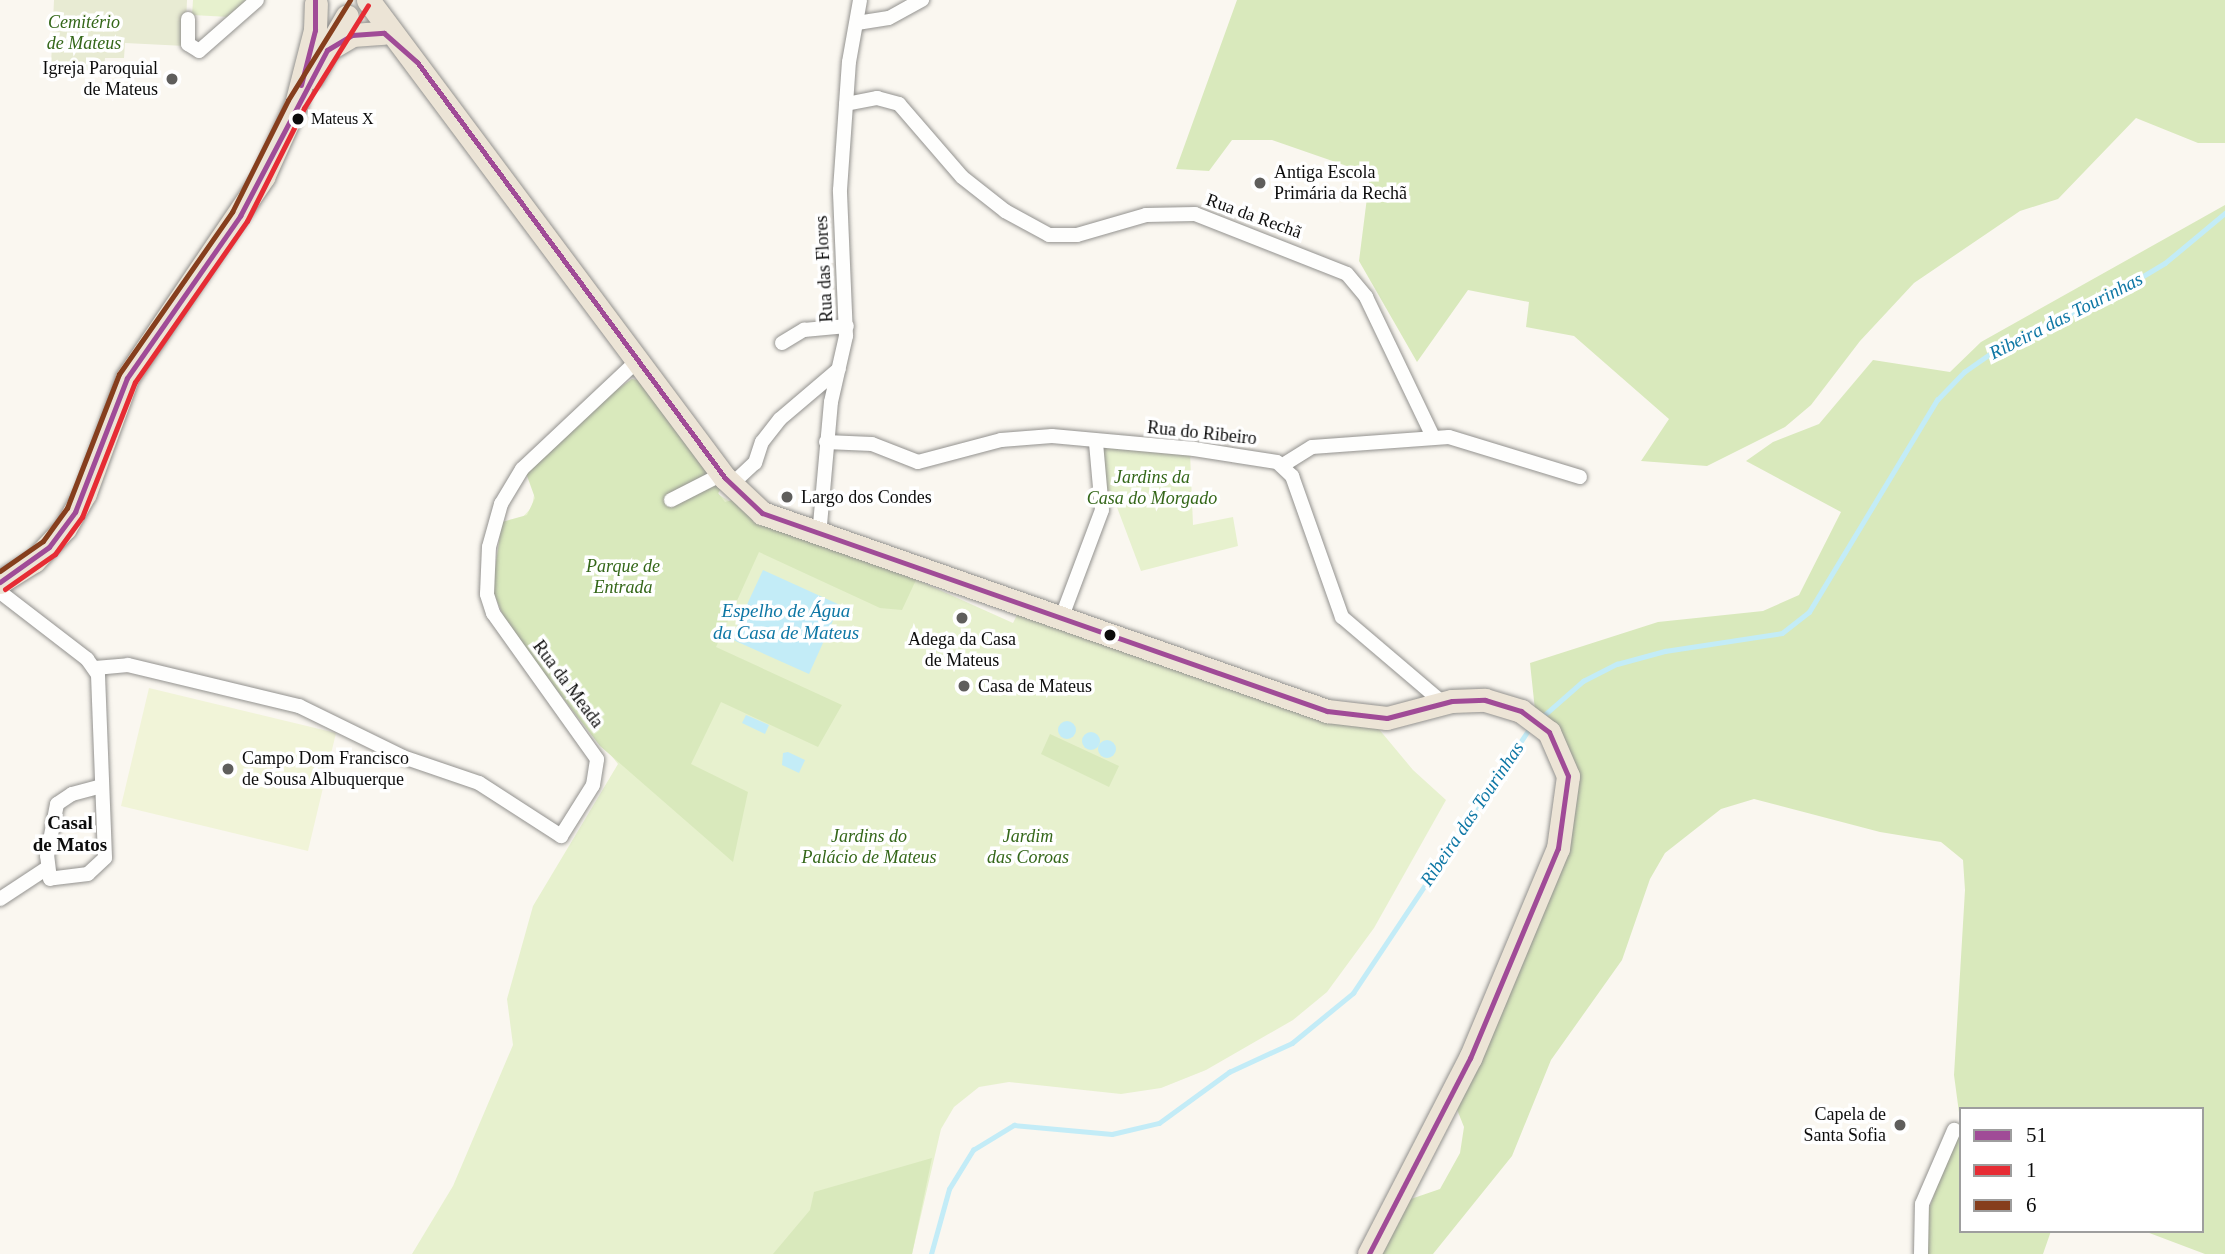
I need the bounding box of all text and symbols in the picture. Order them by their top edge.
park label: Cemitério de Mateus [47,12,121,54]
place label: Igreja Paroquial de Mateus [43,58,158,100]
marker: Igreja Paroquial de Mateus [164,71,180,87]
place label: Mateus X [311,109,374,129]
marker: Mateus X [291,112,305,126]
place label: Antiga Escola Primária da Rechã [1274,162,1407,204]
marker: Antiga Escola Primária da Rechã [1252,175,1268,191]
street label: Rua da Rechã [1203,189,1305,243]
street label: Rua das Flores [810,215,838,323]
water label: Ribeira das Tourinhas [1985,267,2147,365]
street label: Rua do Ribeiro [1146,417,1258,449]
park label: Jardins da Casa do Morgado [1087,467,1217,510]
place label: Largo dos Condes [801,486,932,508]
marker: Largo dos Condes [779,489,795,505]
park label: Parque de Entrada [586,556,660,598]
water label: Espelho de Água da Casa de Mateus [713,600,859,644]
marker: Adega da Casa de Mateus [954,610,970,626]
unlabelled marker [1103,628,1117,642]
place label: Adega da Casa de Mateus [908,629,1016,672]
street label: Rua da Meada [528,636,608,732]
place label: Casa de Mateus [978,675,1092,697]
marker: Casa de Mateus [956,678,972,694]
water label: Ribeira das Tourinhas [1415,737,1529,891]
place label: Campo Dom Francisco de Sousa Albuquerque [242,748,409,790]
marker: Campo Dom Francisco de Sousa Albuquerque [220,761,236,777]
district label: Casal de Matos [33,812,107,856]
park label: Jardins do Palácio de Mateus [802,826,936,868]
park label: Jardim das Coroas [987,826,1069,868]
place label: Capela de Santa Sofia [1804,1104,1886,1146]
legend [1959,1107,2204,1233]
marker: Capela de Santa Sofia [1892,1117,1908,1133]
text: 51 [2026,1123,2047,1147]
text: 1 [2026,1158,2037,1182]
text: 6 [2026,1193,2037,1217]

